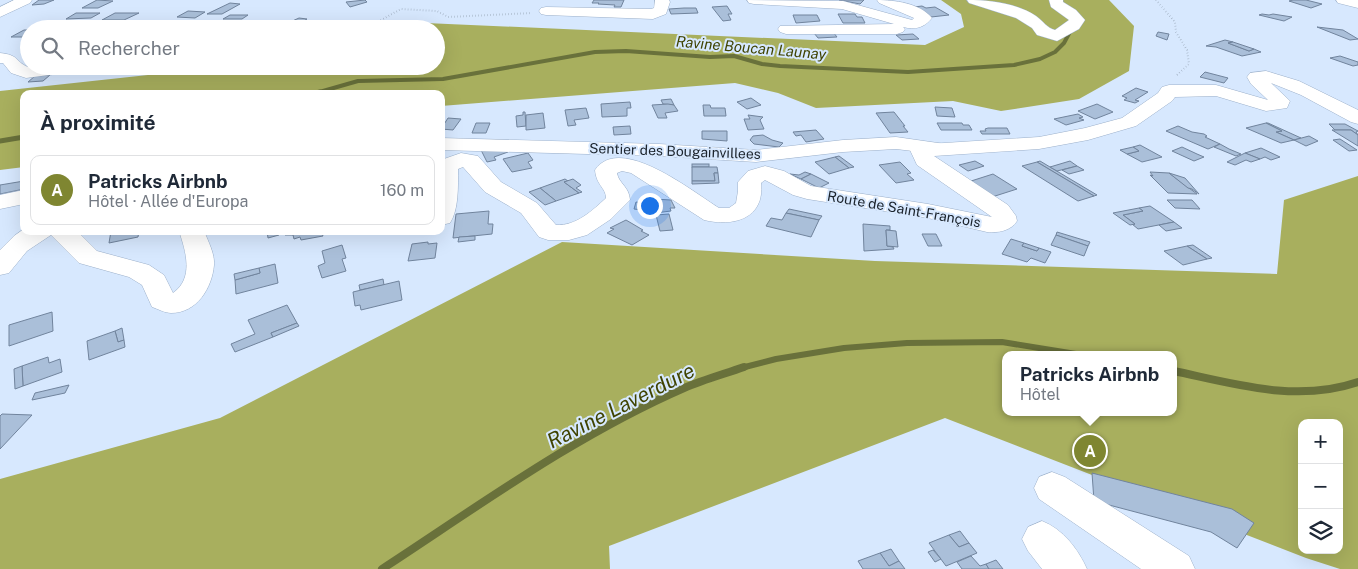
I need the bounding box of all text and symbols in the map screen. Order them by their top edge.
search box [20,20,445,75]
water label: Ravine Boucan Launay [675,32,827,63]
icon: search [38,34,66,62]
text: Rechercher [78,37,180,59]
text: À proximité [40,110,156,135]
street label: Sentier des Bougainvillees [589,140,761,162]
text: Patricks Airbnb [88,170,228,192]
text: A [51,181,63,200]
text: 160 m [380,181,424,200]
street label: Route de Saint-François [826,188,982,230]
text: Hôtel · Allée d'Europa [88,192,248,211]
your location [637,193,663,219]
popup [1002,351,1177,416]
water label: Ravine Laverdure [543,358,699,454]
text: Patricks Airbnb [1020,363,1159,385]
text: Hôtel [1020,385,1060,404]
map controls [1298,419,1343,554]
button: + [1298,419,1343,464]
pin: A [1074,432,1106,470]
button: − [1298,464,1343,509]
button: layers [1298,509,1343,554]

